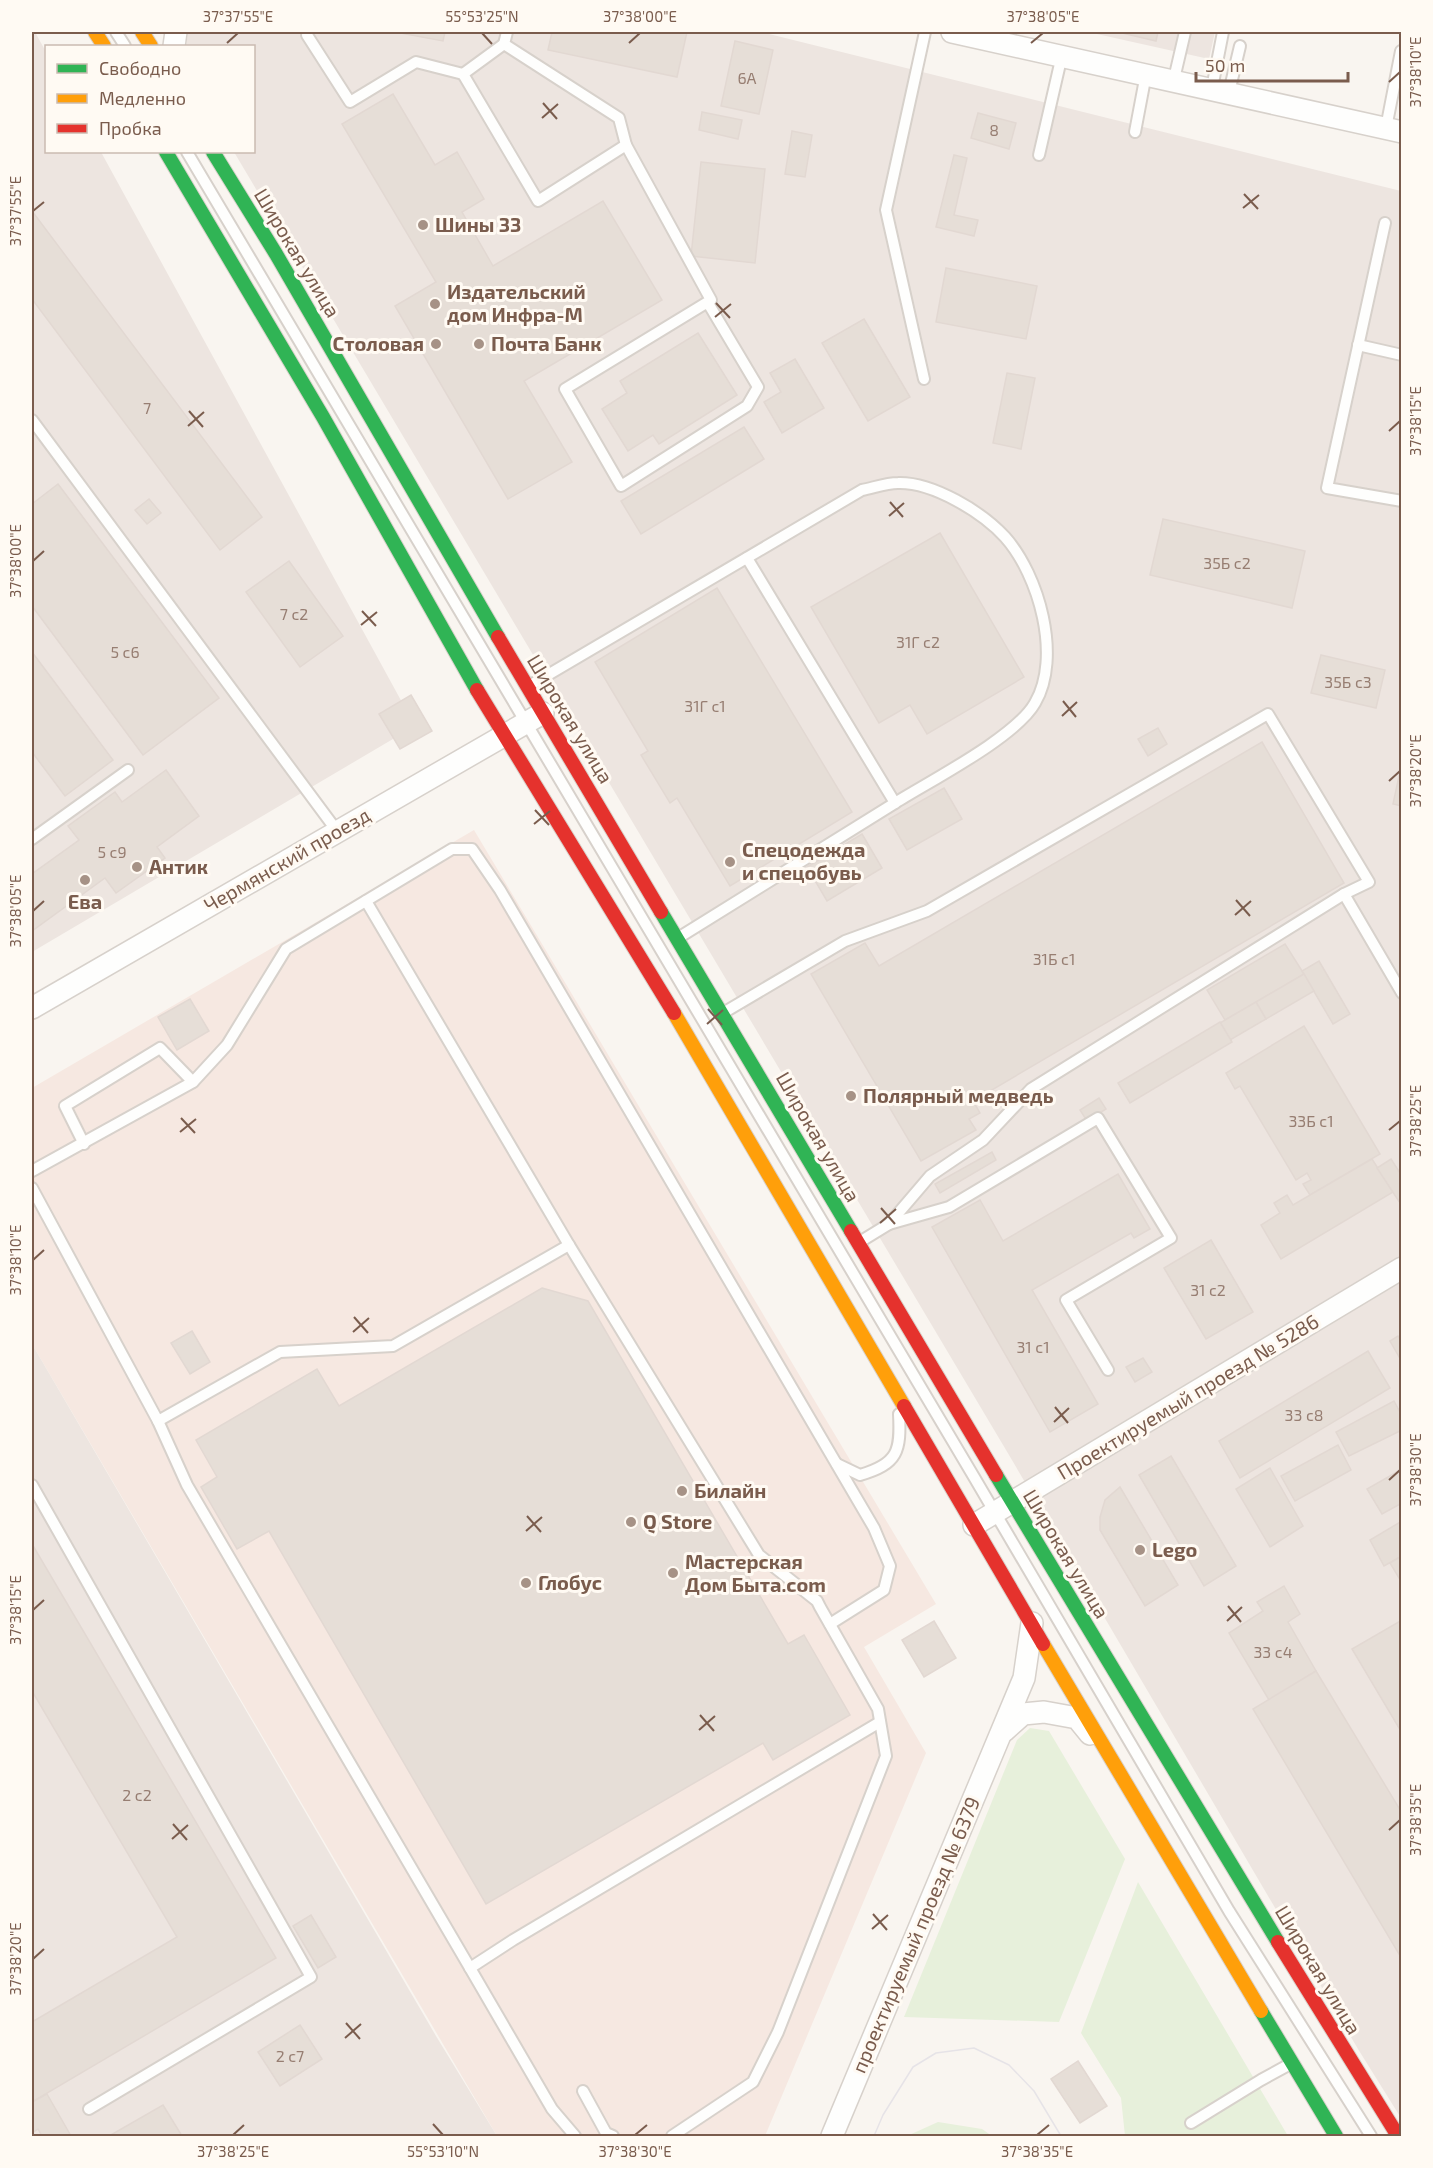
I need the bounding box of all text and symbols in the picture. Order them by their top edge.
text: 37°37'55"E [203,7,273,25]
text: 55°53'25"N [445,7,519,25]
text: 37°38'00"E [603,7,677,25]
text: 37°38'05"E [1007,7,1079,25]
text: 37°38'10"E [1406,37,1424,107]
legend [45,45,255,153]
scale bar [1196,45,1348,83]
text: 50 m [1205,54,1245,76]
text: Свободно [99,57,181,79]
house number: 6А [737,68,757,87]
text: Медленно [99,87,186,109]
text: Пробка [99,117,162,139]
house number: 8 [989,120,999,139]
text: 37°37'55"E [6,176,24,246]
street label: Широкая улица [249,184,346,322]
place label: Шины 33 [435,212,521,236]
marker: Шины 33 [416,218,430,232]
place label: Издательский дом Инфра-М [447,279,586,326]
marker: Издательский дом Инфра-М [428,297,442,311]
place label: Столовая [332,331,424,355]
place label: Почта Банк [491,331,601,355]
marker: Столовая [429,337,443,351]
marker: Почта Банк [472,337,486,351]
text: 37°38'15"E [1406,386,1424,456]
house number: 7 [143,398,151,417]
text: 37°38'00"E [6,524,24,598]
house number: 35Б с2 [1203,553,1251,572]
house number: 7 с2 [280,604,308,623]
house number: 31Г с2 [896,632,940,651]
house number: 5 с6 [110,642,140,661]
street label: Широкая улица [522,650,619,788]
house number: 35Б с3 [1324,672,1372,691]
house number: 31Г с1 [684,696,726,715]
text: 37°38'20"E [1406,734,1424,808]
street label: Чермянский проезд [199,802,374,916]
place label: Спецодежда и спецобувь [742,837,865,884]
house number: 5 с9 [97,842,127,861]
place label: Антик [149,854,208,878]
marker: Спецодежда и спецобувь [723,855,737,869]
marker: Антик [130,860,144,874]
marker: Ева [78,873,92,887]
text: 37°38'05"E [6,875,24,947]
place label: Ева [68,889,102,913]
house number: 31Б c1 [1033,949,1075,968]
street label: Широкая улица [771,1067,866,1206]
place label: Полярный медведь [863,1083,1054,1107]
text: 37°38'25"E [1406,1085,1424,1157]
marker: Полярный медведь [844,1089,858,1103]
house number: 33Б с1 [1288,1111,1334,1130]
text: 37°38'10"E [6,1225,24,1295]
house number: 31 с2 [1190,1280,1226,1299]
street label: Проектируемый проезд № 5286 [1052,1308,1323,1485]
house number: 31 с1 [1016,1337,1050,1356]
house number: 33 с8 [1285,1405,1323,1424]
text: 37°38'30"E [1406,1433,1424,1507]
place label: Билайн [694,1478,766,1502]
marker: Билайн [675,1484,689,1498]
street label: Широкая улица [1018,1485,1115,1623]
place label: Q Store [643,1509,712,1534]
marker: Q Store [624,1515,638,1529]
place label: Lego [1152,1537,1197,1561]
marker: Lego [1133,1543,1147,1557]
place label: Мастерская Дом Быта.com [685,1549,826,1596]
marker: Мастерская Дом Быта.com [666,1566,680,1580]
place label: Глобус [538,1570,602,1594]
text: 37°38'15"E [6,1575,24,1645]
marker: Глобус [519,1576,533,1590]
house number: 33 с4 [1253,1642,1293,1661]
text: 37°38'35"E [1406,1784,1424,1856]
house number: 2 с2 [122,1785,152,1804]
street label: проектируемый проезд № 6379 [846,1793,985,2077]
street label: Широкая улица [1270,1901,1367,2039]
text: 37°38'20"E [6,1922,24,1996]
house number: 2 с7 [276,2046,304,2065]
text: 37°38'25"E [197,2142,269,2160]
text: 55°53'10"N [407,2142,479,2160]
text: 37°38'30"E [598,2142,672,2160]
text: 37°38'35"E [1001,2142,1073,2160]

